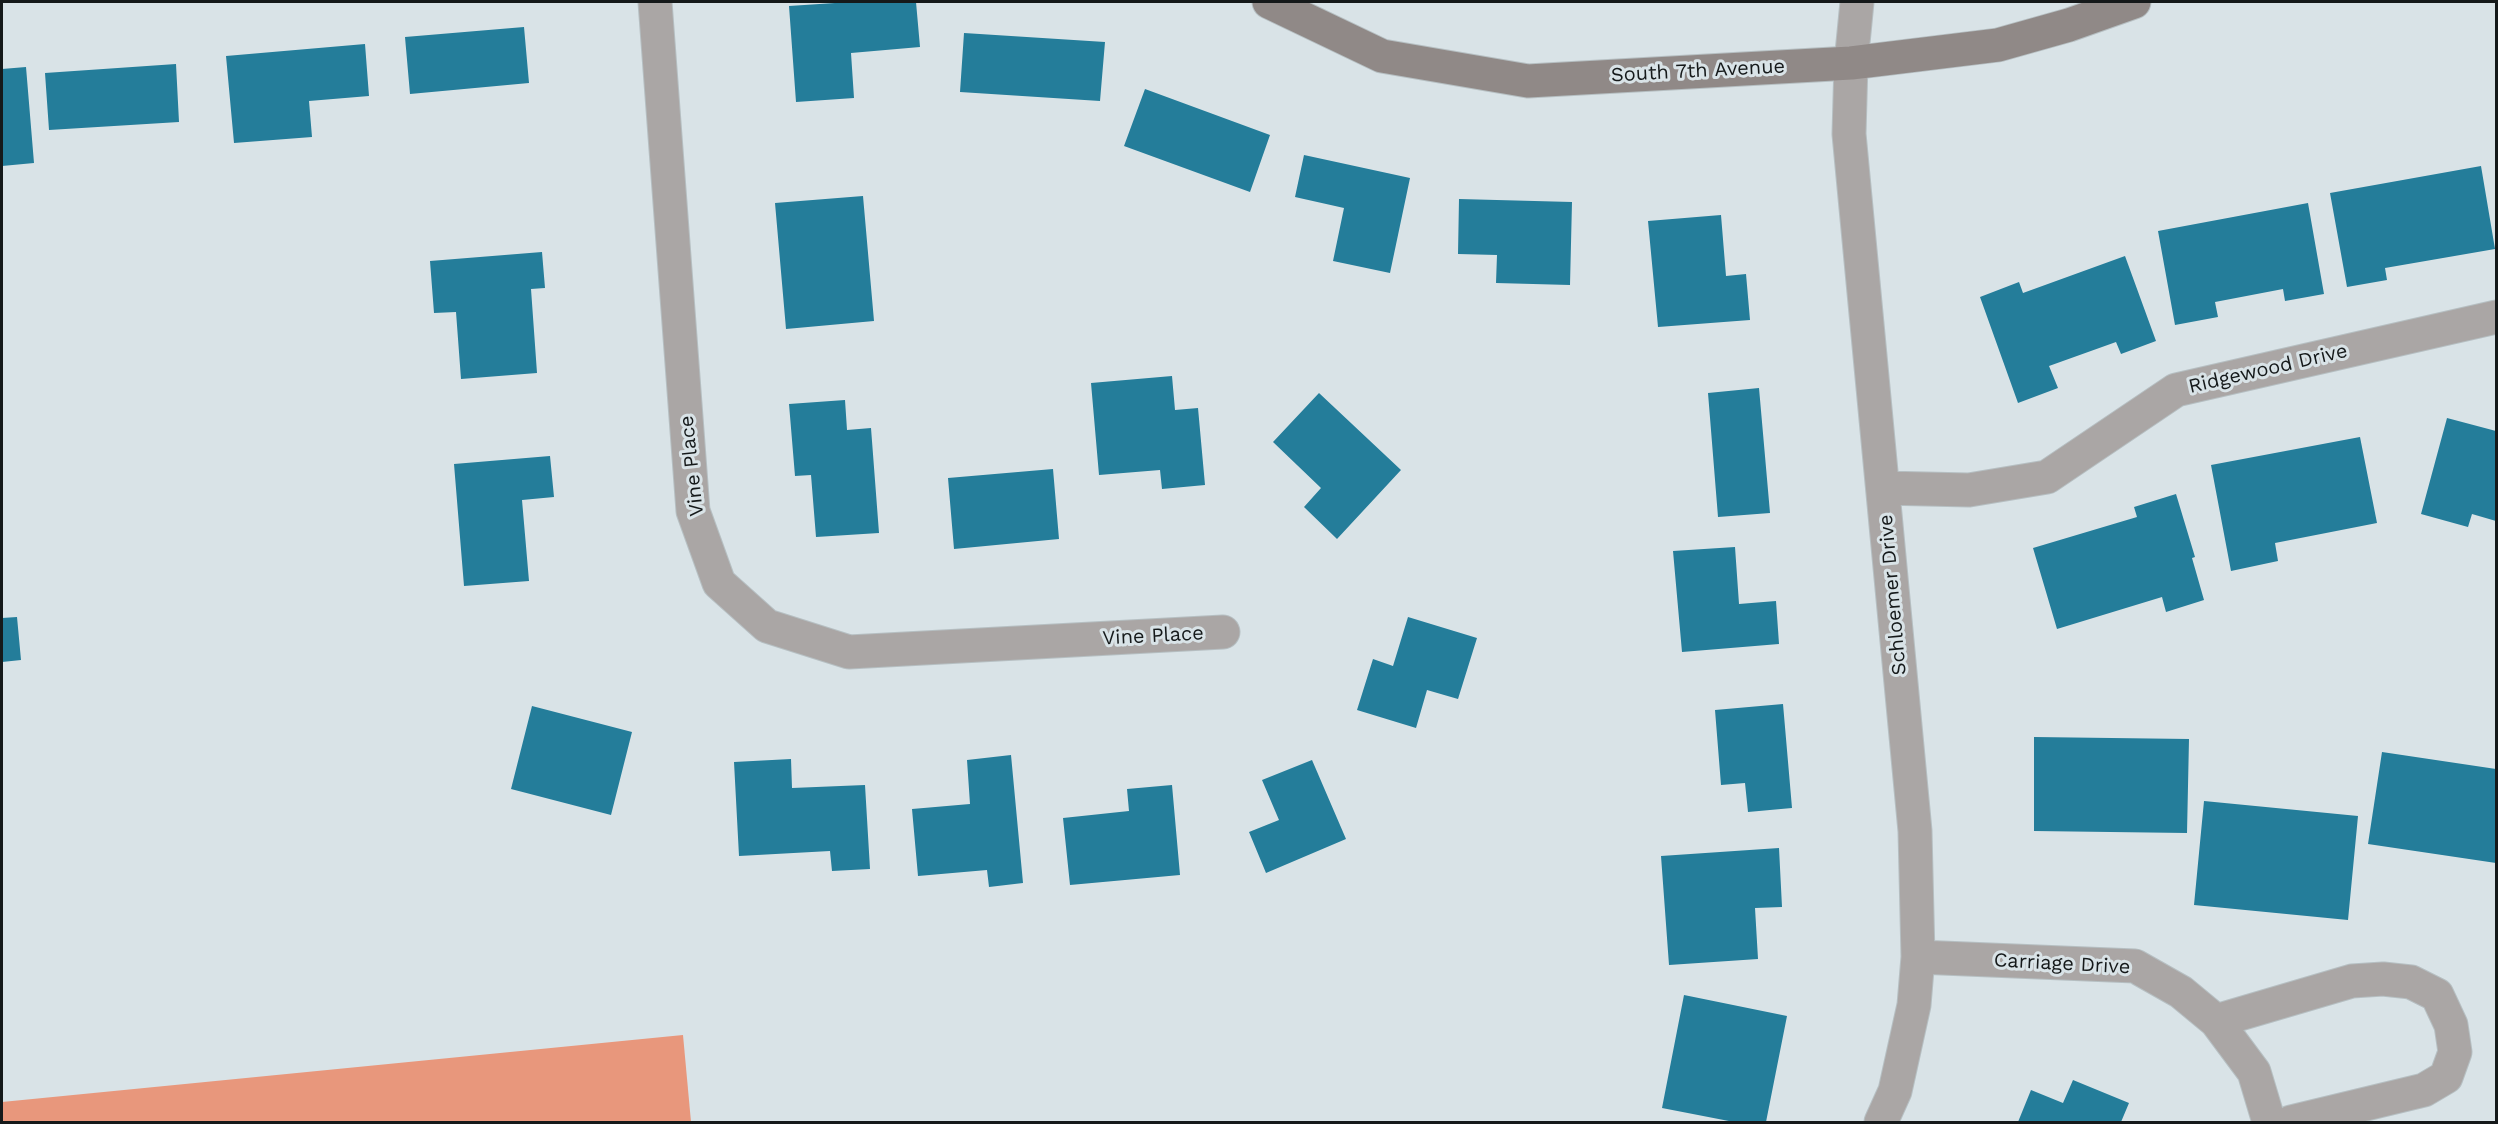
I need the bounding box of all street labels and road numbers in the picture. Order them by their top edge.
street label: South 7th Avenue [1610,54,1786,88]
street label: Ridgewood Drive [2186,339,2350,399]
street label: Vine Place [675,414,709,518]
street label: Schloemer Drive [1874,514,1912,676]
street label: Vine Place [1102,621,1204,651]
street label: Carriage Drive [1993,948,2131,980]

